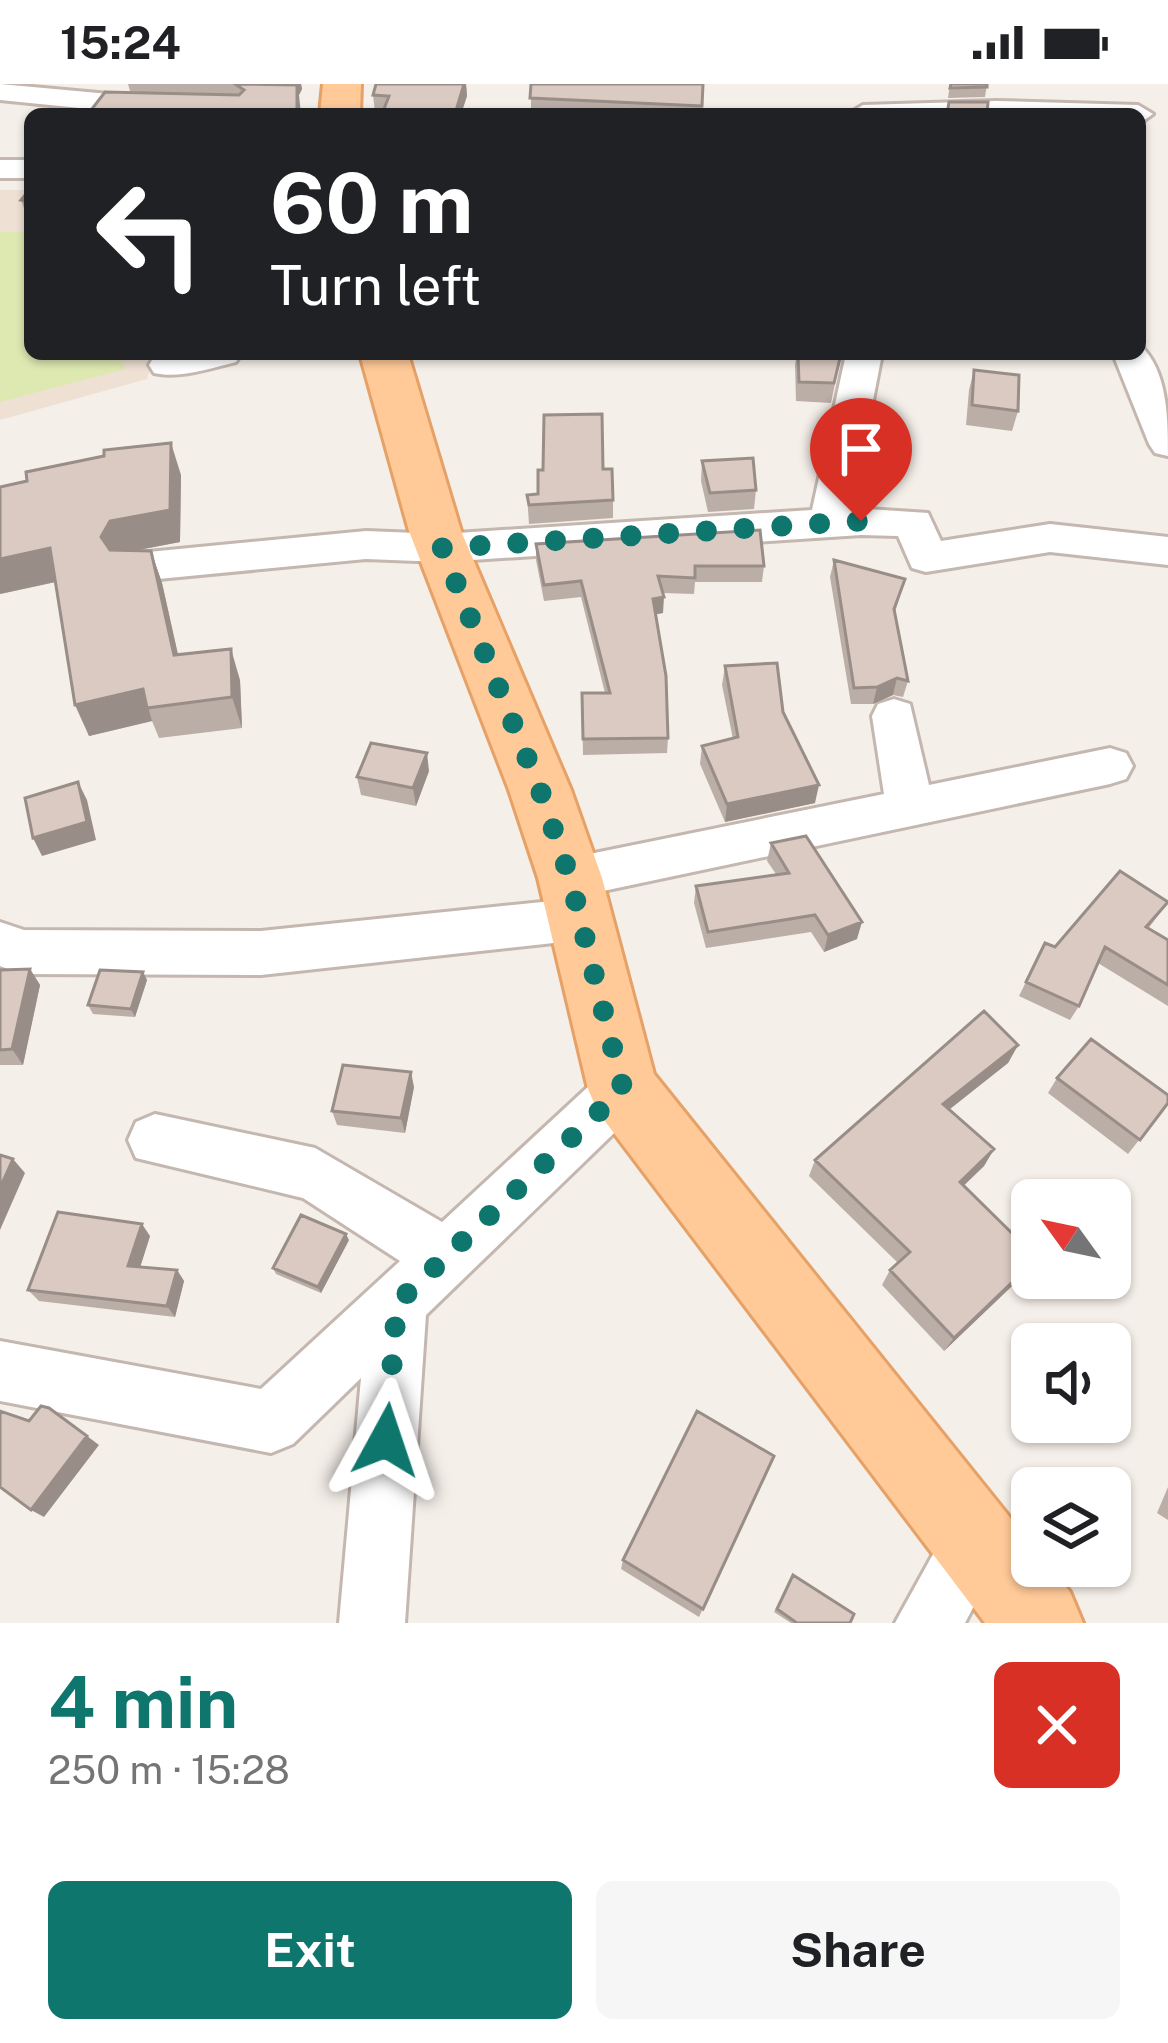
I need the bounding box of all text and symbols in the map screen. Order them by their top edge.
text: 15:24 [60,16,181,69]
text: 60 m [270,153,474,252]
icon: left [72,156,228,312]
text: Turn left [270,254,481,317]
pin [810,398,912,521]
icon: arrive [828,416,894,482]
north arrow [1011,1179,1131,1299]
map controls [1011,1179,1131,1587]
button: sound [1011,1323,1131,1443]
position arrow [323,1377,449,1503]
button: layers [1011,1467,1131,1587]
text: 4 min [48,1660,238,1744]
button: close [994,1662,1120,1788]
text: 250 m · 15:28 [48,1747,290,1793]
button: Exit [48,1881,572,2019]
button: Share [596,1881,1120,2019]

